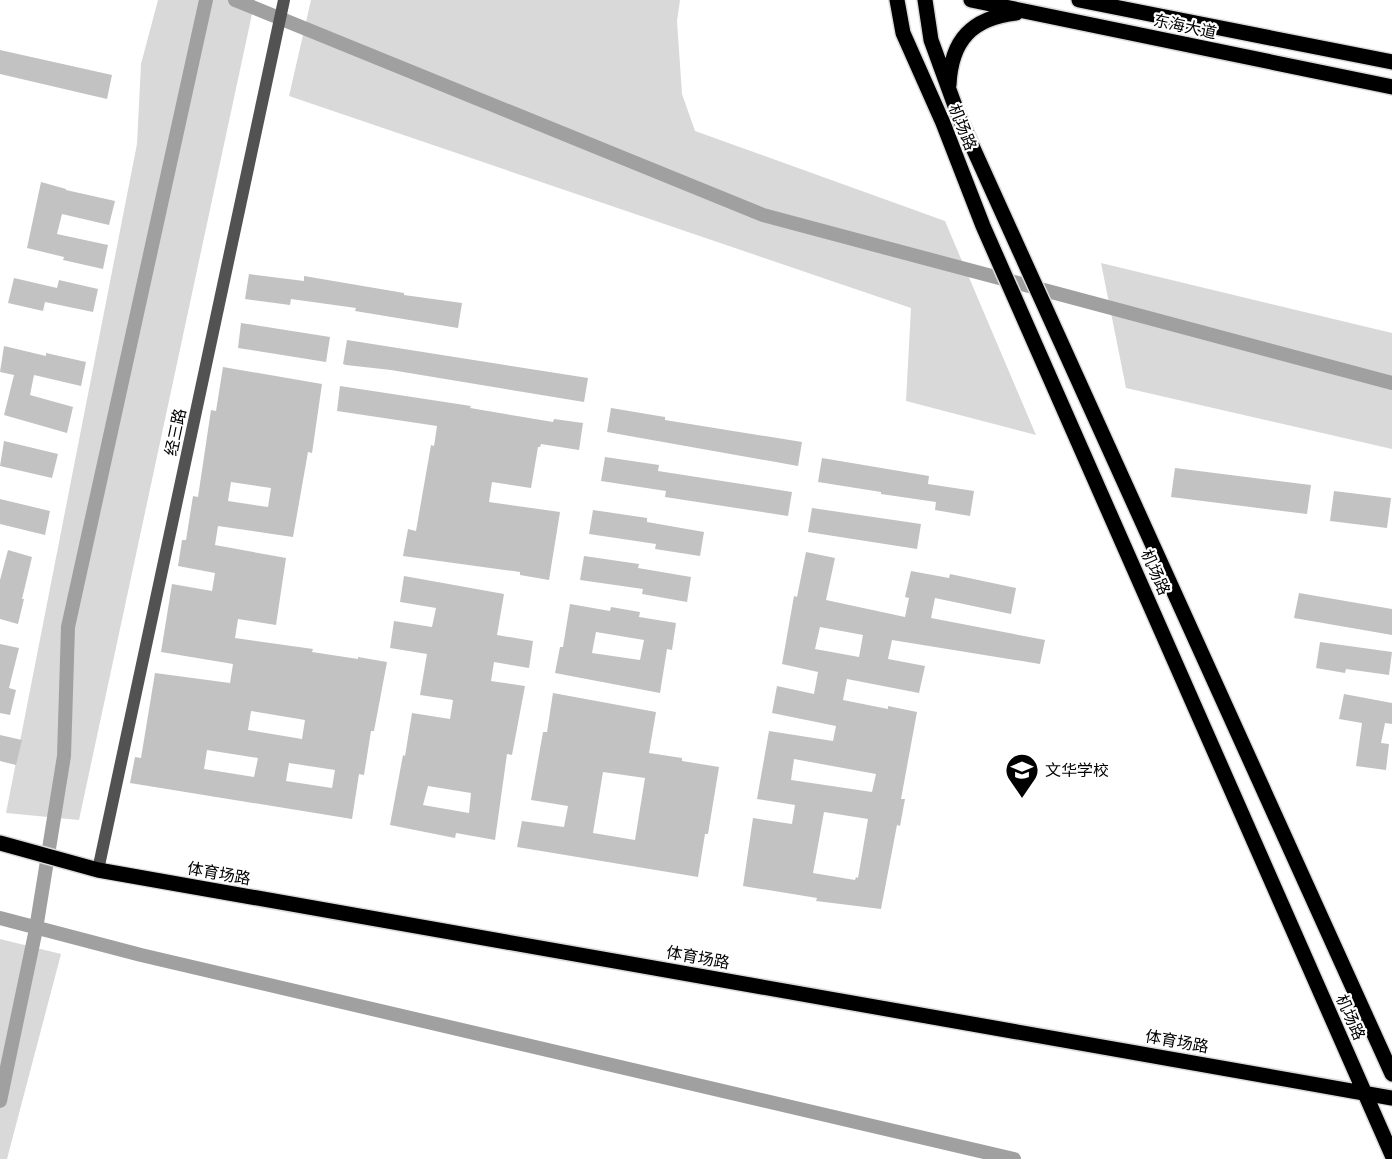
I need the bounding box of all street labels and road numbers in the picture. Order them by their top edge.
street label: 东海大道 [1151,9,1219,43]
street label: 机场路 [944,101,982,153]
street label: 经三路 [159,406,191,458]
street label: 机场路 [1136,546,1176,598]
street label: 体育场路 [186,857,252,889]
street label: 体育场路 [665,941,731,973]
street label: 机场路 [1331,991,1371,1043]
street label: 体育场路 [1144,1025,1210,1057]

